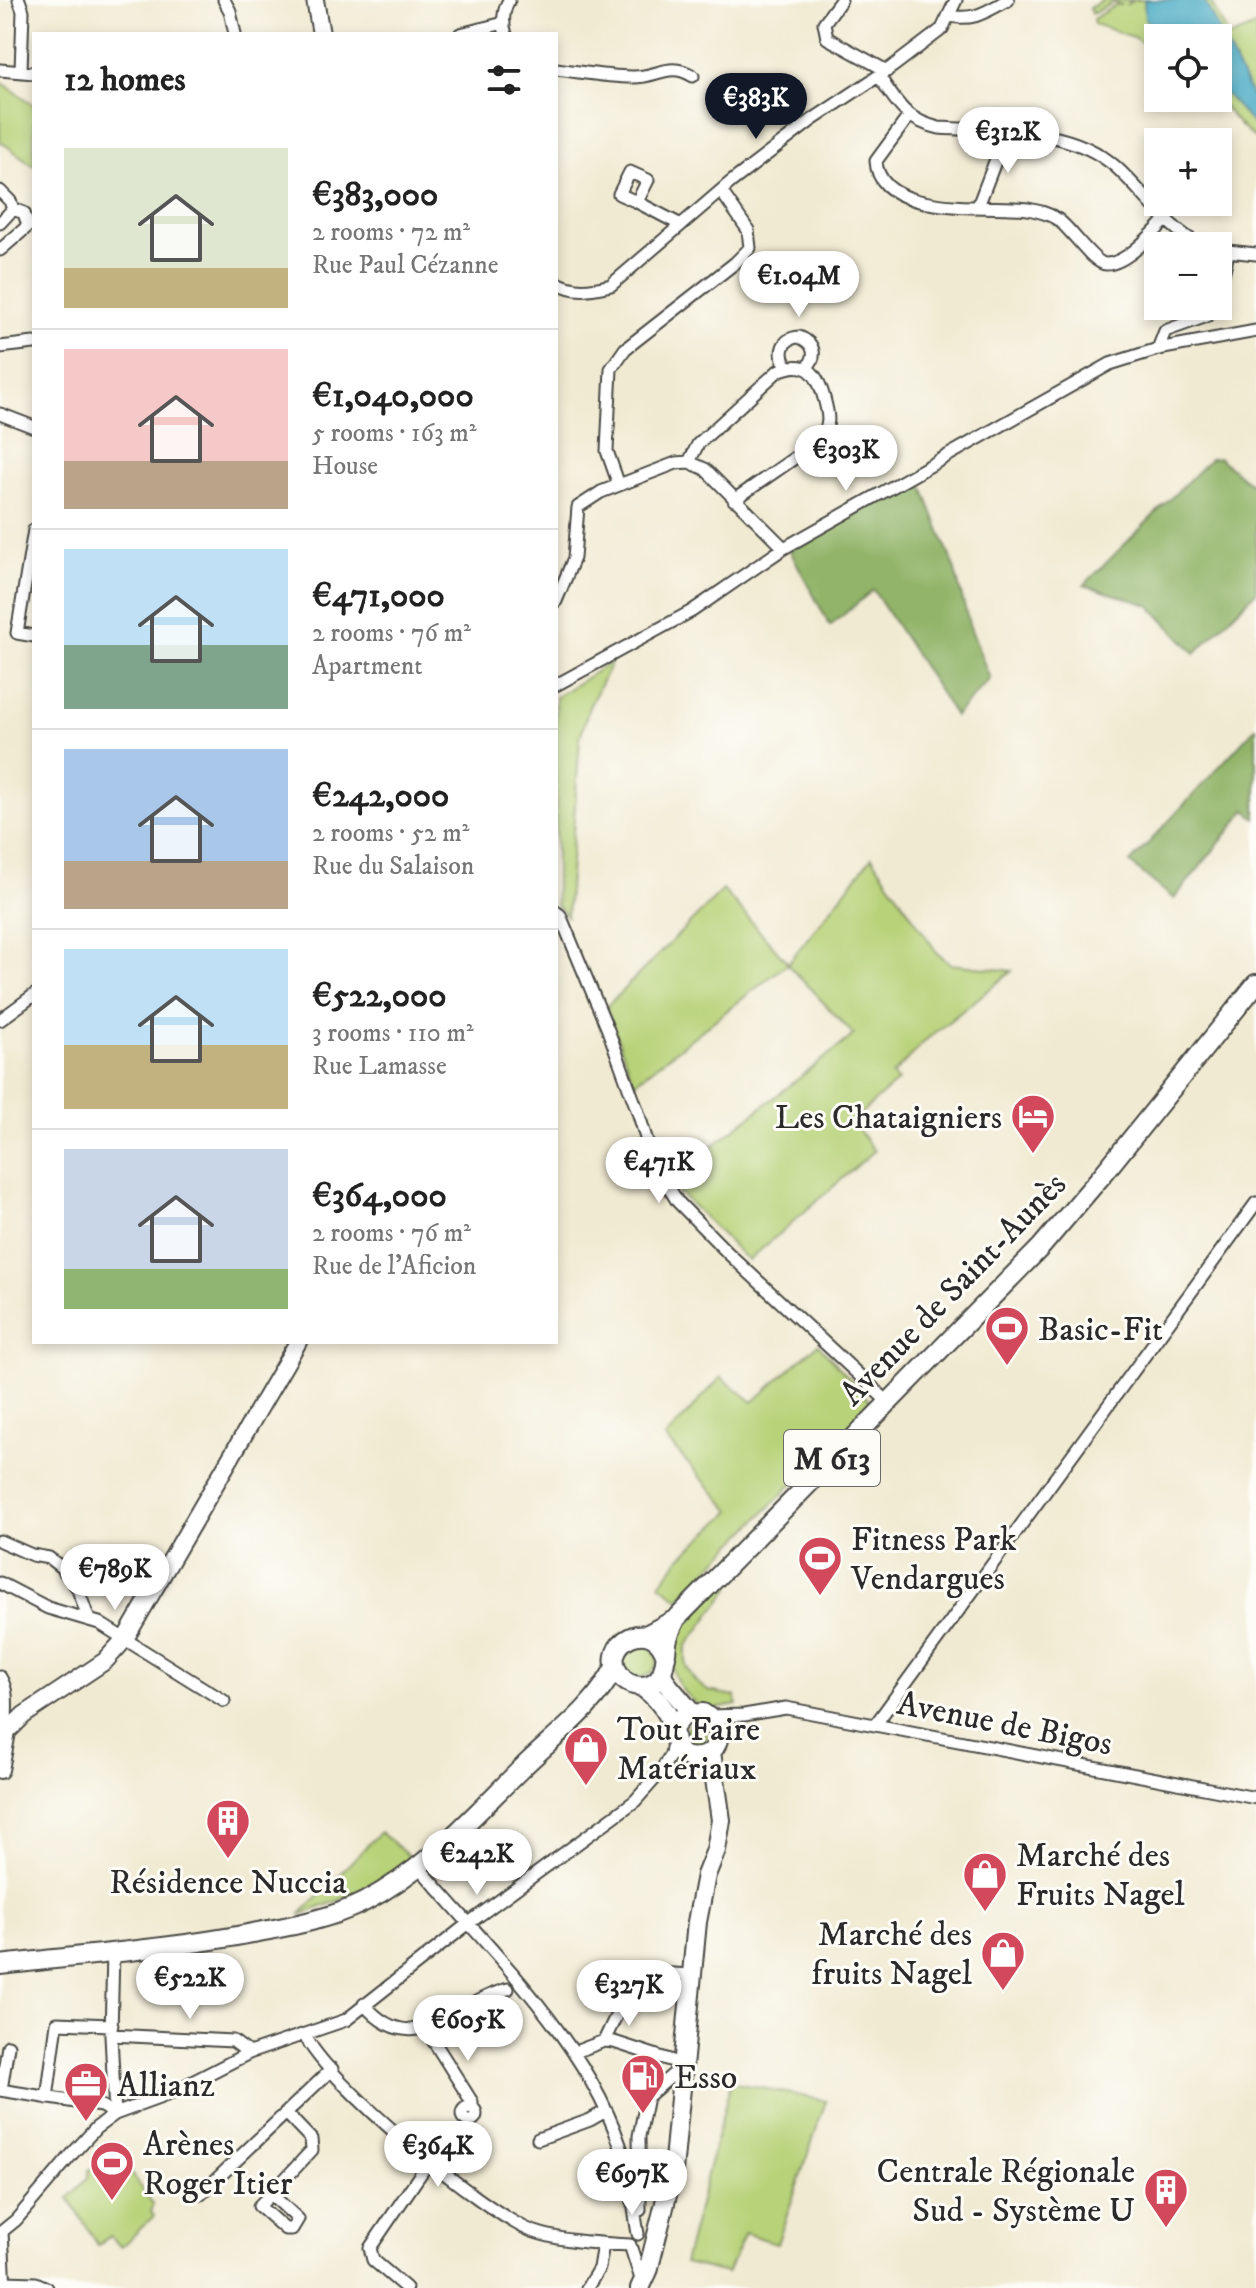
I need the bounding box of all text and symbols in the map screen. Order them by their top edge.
map controls [1144,24,1232,320]
button: locate [1144,24,1232,112]
icon: filters [482,58,526,102]
text: 12 homes [64,59,186,101]
pin: €383K [700,73,812,141]
text: €383K [723,82,789,115]
pin: €312K [952,107,1064,175]
text: €312K [975,116,1041,149]
button: + [1144,128,1232,216]
text: €383,000 [312,174,438,216]
icon: home [128,180,224,276]
text: 2 rooms · 72 m² [312,216,470,249]
button: − [1144,232,1232,320]
text: Rue Paul Cézanne [312,249,498,282]
pin: €1.04M [734,251,864,319]
text: €1.04M [757,260,841,293]
text: €1,040,000 [312,375,474,417]
icon: home [128,381,224,477]
text: 5 rooms · 163 m² [312,417,477,450]
pin: €303K [790,425,902,493]
text: €303K [813,434,879,467]
text: House [312,450,378,483]
text: €471,000 [312,575,445,617]
icon: home [128,581,224,677]
text: 2 rooms · 76 m² [312,617,471,650]
text: Apartment [312,650,423,683]
text: €242,000 [312,775,449,817]
icon: home [128,781,224,877]
text: 2 rooms · 52 m² [312,817,469,850]
text: Rue du Salaison [312,850,474,883]
text: €522,000 [312,975,447,1017]
icon: home [128,981,224,1077]
text: 3 rooms · 110 m² [312,1017,474,1050]
text: Rue Lamasse [312,1050,447,1083]
hotel icon: Les Chataigniers [1009,1092,1057,1155]
place label: Les Chataigniers [775,1097,1002,1139]
pin: €471K [603,1137,715,1205]
text: €471K [624,1146,694,1179]
street label: Avenue de Saint-Aunès [831,1164,1076,1415]
text: €364,000 [312,1175,447,1217]
icon: home [128,1181,224,1277]
text: 2 rooms · 76 m² [312,1217,471,1250]
text: Rue de l'Aficion [312,1250,476,1283]
sports icon: Basic-Fit [983,1304,1031,1367]
place label: Basic-Fit [1038,1309,1163,1351]
road number: M 613 [784,1430,880,1486]
place label: Fitness Park Vendargues [850,1519,1017,1600]
sports icon: Fitness Park Vendargues [796,1534,844,1597]
pin: €789K [59,1544,171,1612]
text: €789K [78,1553,152,1586]
street label: Avenue de Bigos [894,1683,1116,1765]
place label: Tout Faire Matériaux [617,1709,760,1790]
shop icon: Tout Faire Matériaux [562,1724,610,1787]
building icon: Résidence Nuccia [204,1797,252,1860]
pin: €242K [421,1829,533,1897]
place label: Marché des Fruits Nagel [1016,1835,1186,1916]
text: €242K [440,1838,514,1871]
shop icon: Marché des Fruits Nagel [961,1850,1009,1913]
place label: Résidence Nuccia [109,1862,347,1904]
place label: Marché des fruits Nagel [812,1914,973,1995]
shop icon: Marché des fruits Nagel [979,1929,1027,1992]
pin: €522K [134,1953,246,2021]
pin: €327K [573,1960,685,2028]
text: €522K [154,1962,226,1995]
text: €327K [594,1969,664,2002]
pin: €605K [412,1995,524,2063]
text: €605K [431,2004,505,2037]
fuel station icon: Esso [619,2052,667,2115]
place label: Esso [674,2057,737,2099]
office icon: Allianz [62,2060,110,2123]
place label: Allianz [117,2065,215,2107]
pin: €364K [382,2121,494,2189]
place label: Arènes Roger Itier [143,2124,293,2205]
text: €364K [402,2130,474,2163]
sports icon: Arènes Roger Itier [88,2139,136,2202]
pin: €697K [576,2149,688,2217]
place label: Centrale Régionale Sud - Système U [877,2151,1135,2232]
text: €697K [595,2158,669,2191]
building icon: Centrale Régionale Sud - Système U [1142,2166,1190,2229]

